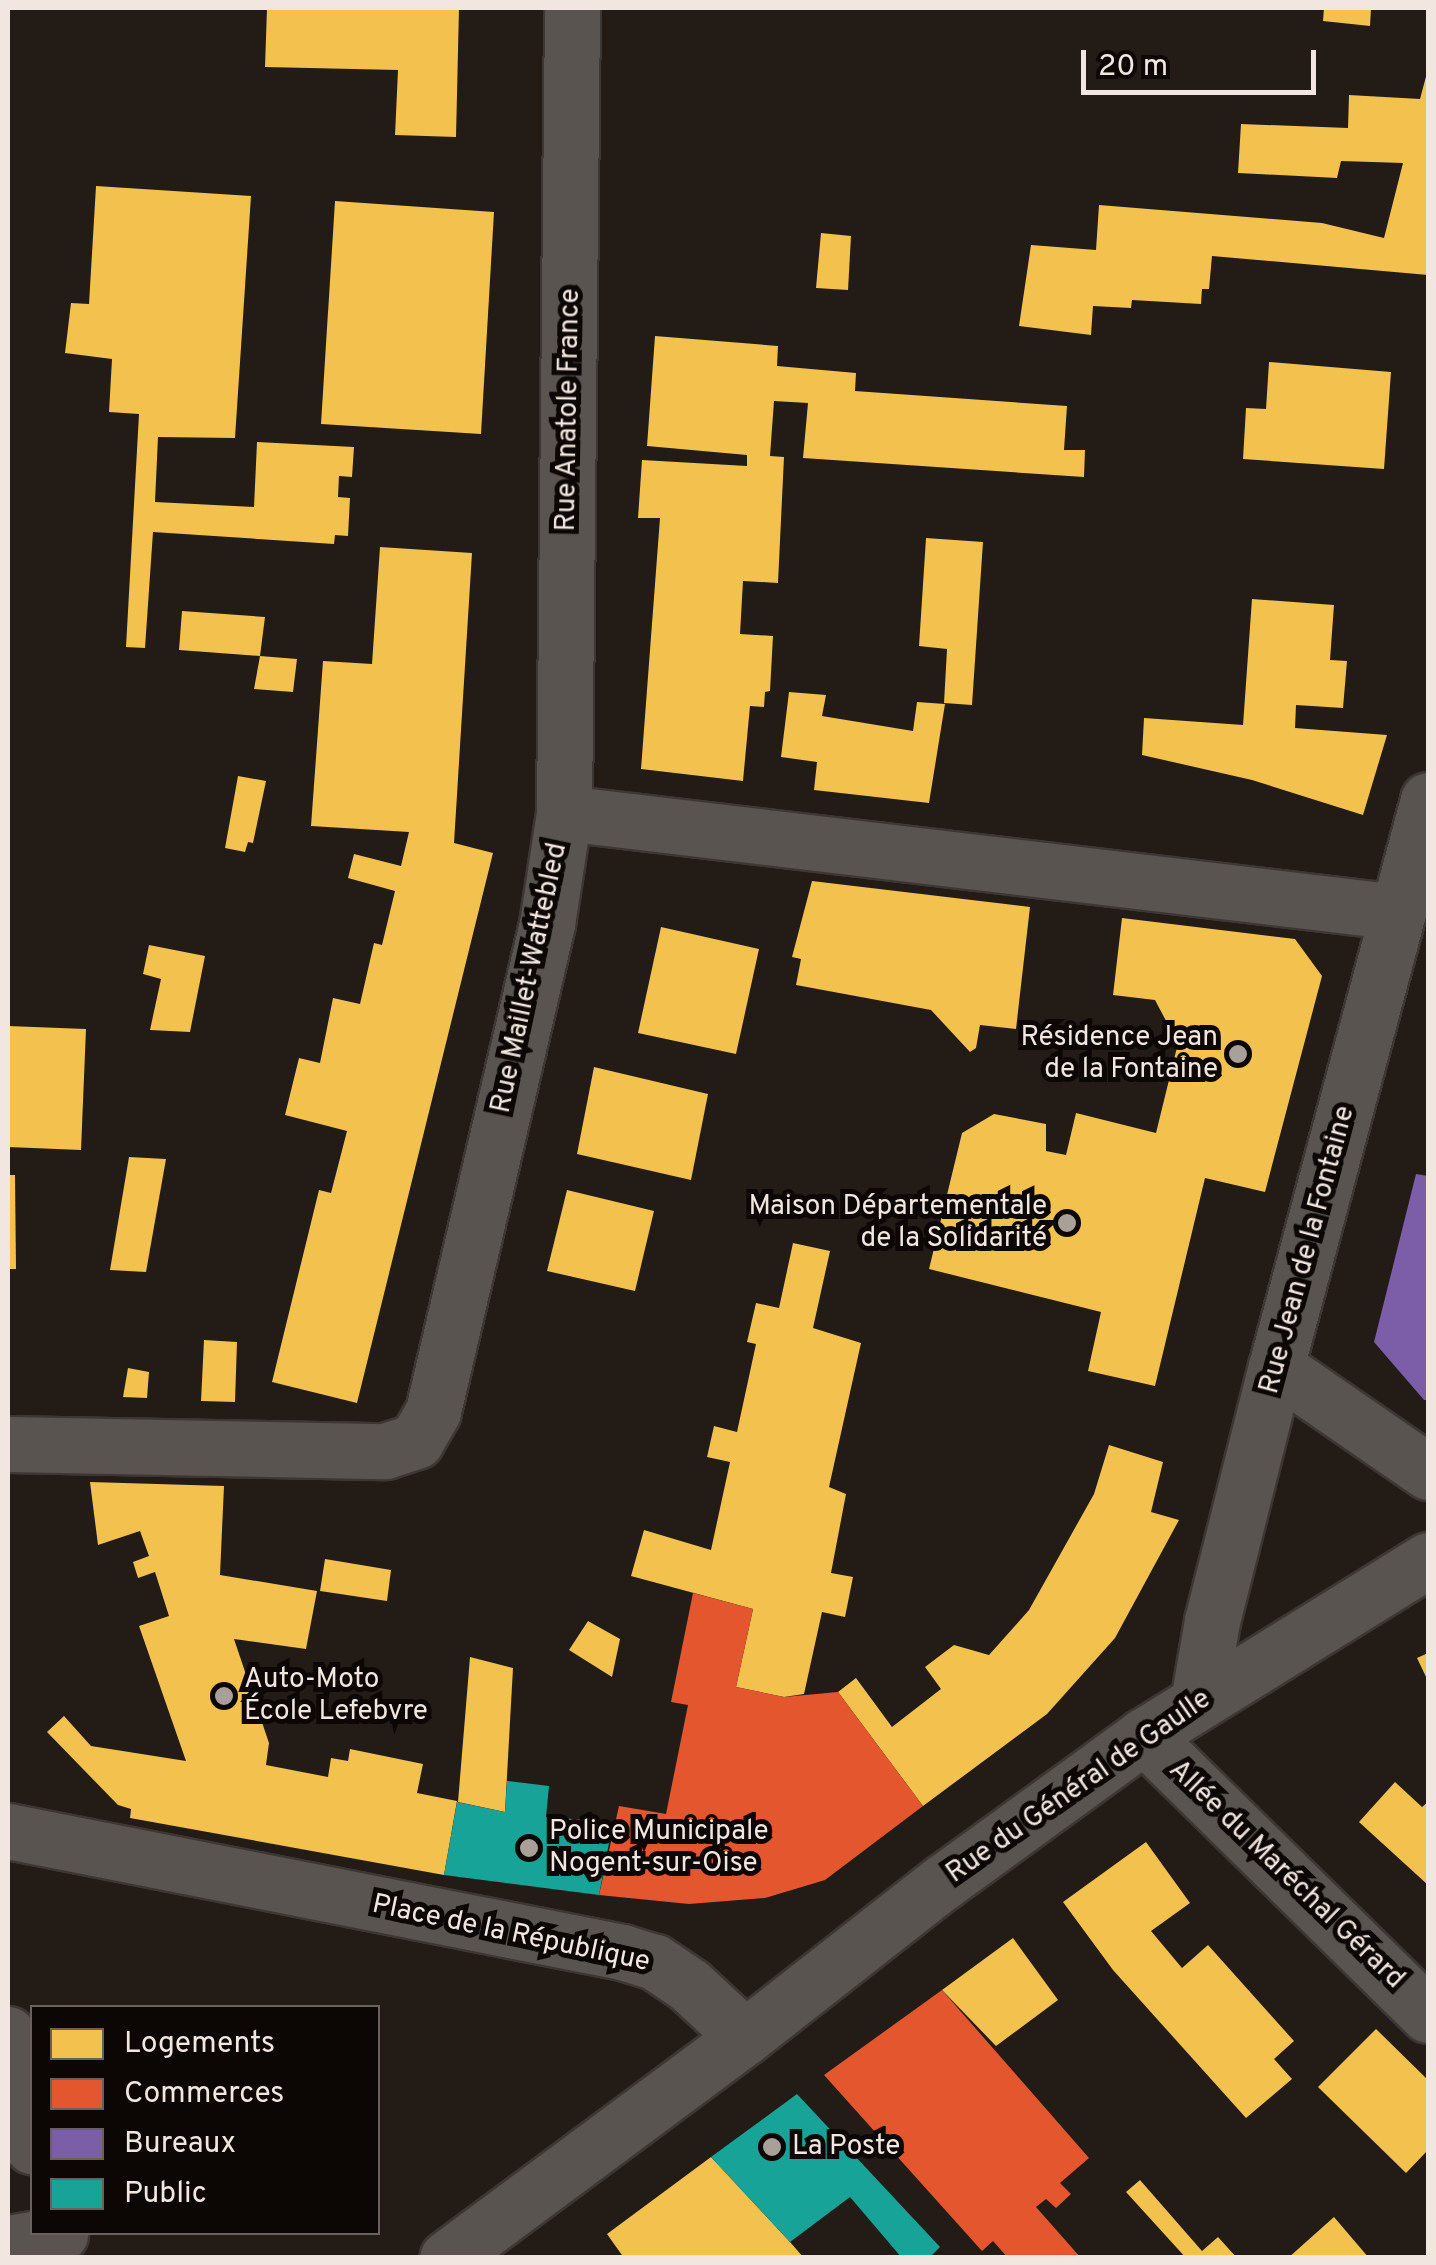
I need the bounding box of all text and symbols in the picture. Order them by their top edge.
scale bar [1086,30,1321,92]
text: 20 m [1098,49,1168,86]
street label: Rue Anatole France [550,288,588,532]
street label: Rue Maillet-Wattebled [485,840,575,1116]
place label: Résidence Jean de la Fontaine [1021,1021,1218,1087]
marker: Résidence Jean de la Fontaine [1227,1043,1249,1065]
street label: Rue Jean de la Fontaine [1253,1102,1363,1398]
place label: Maison Départementale de la Solidarité [748,1190,1047,1256]
marker: Maison Départementale de la Solidarité [1056,1212,1078,1234]
place label: Auto-Moto École Lefebvre [244,1663,428,1729]
street label: Rue du Général de Gaulle [940,1683,1218,1891]
marker: Auto-Moto École Lefebvre [213,1685,235,1707]
street label: Allée du Maréchal Gérard [1161,1754,1411,1996]
place label: Police Municipale Nogent-sur-Oise [549,1815,768,1881]
marker: Police Municipale Nogent-sur-Oise [518,1837,540,1859]
street label: Place de la République [369,1888,653,1980]
legend [30,2005,380,2235]
text: Logements [124,2026,275,2063]
text: Commerces [124,2076,284,2113]
text: Bureaux [124,2126,236,2163]
place label: La Poste [792,2130,900,2164]
marker: La Poste [761,2136,783,2158]
text: Public [124,2176,207,2213]

